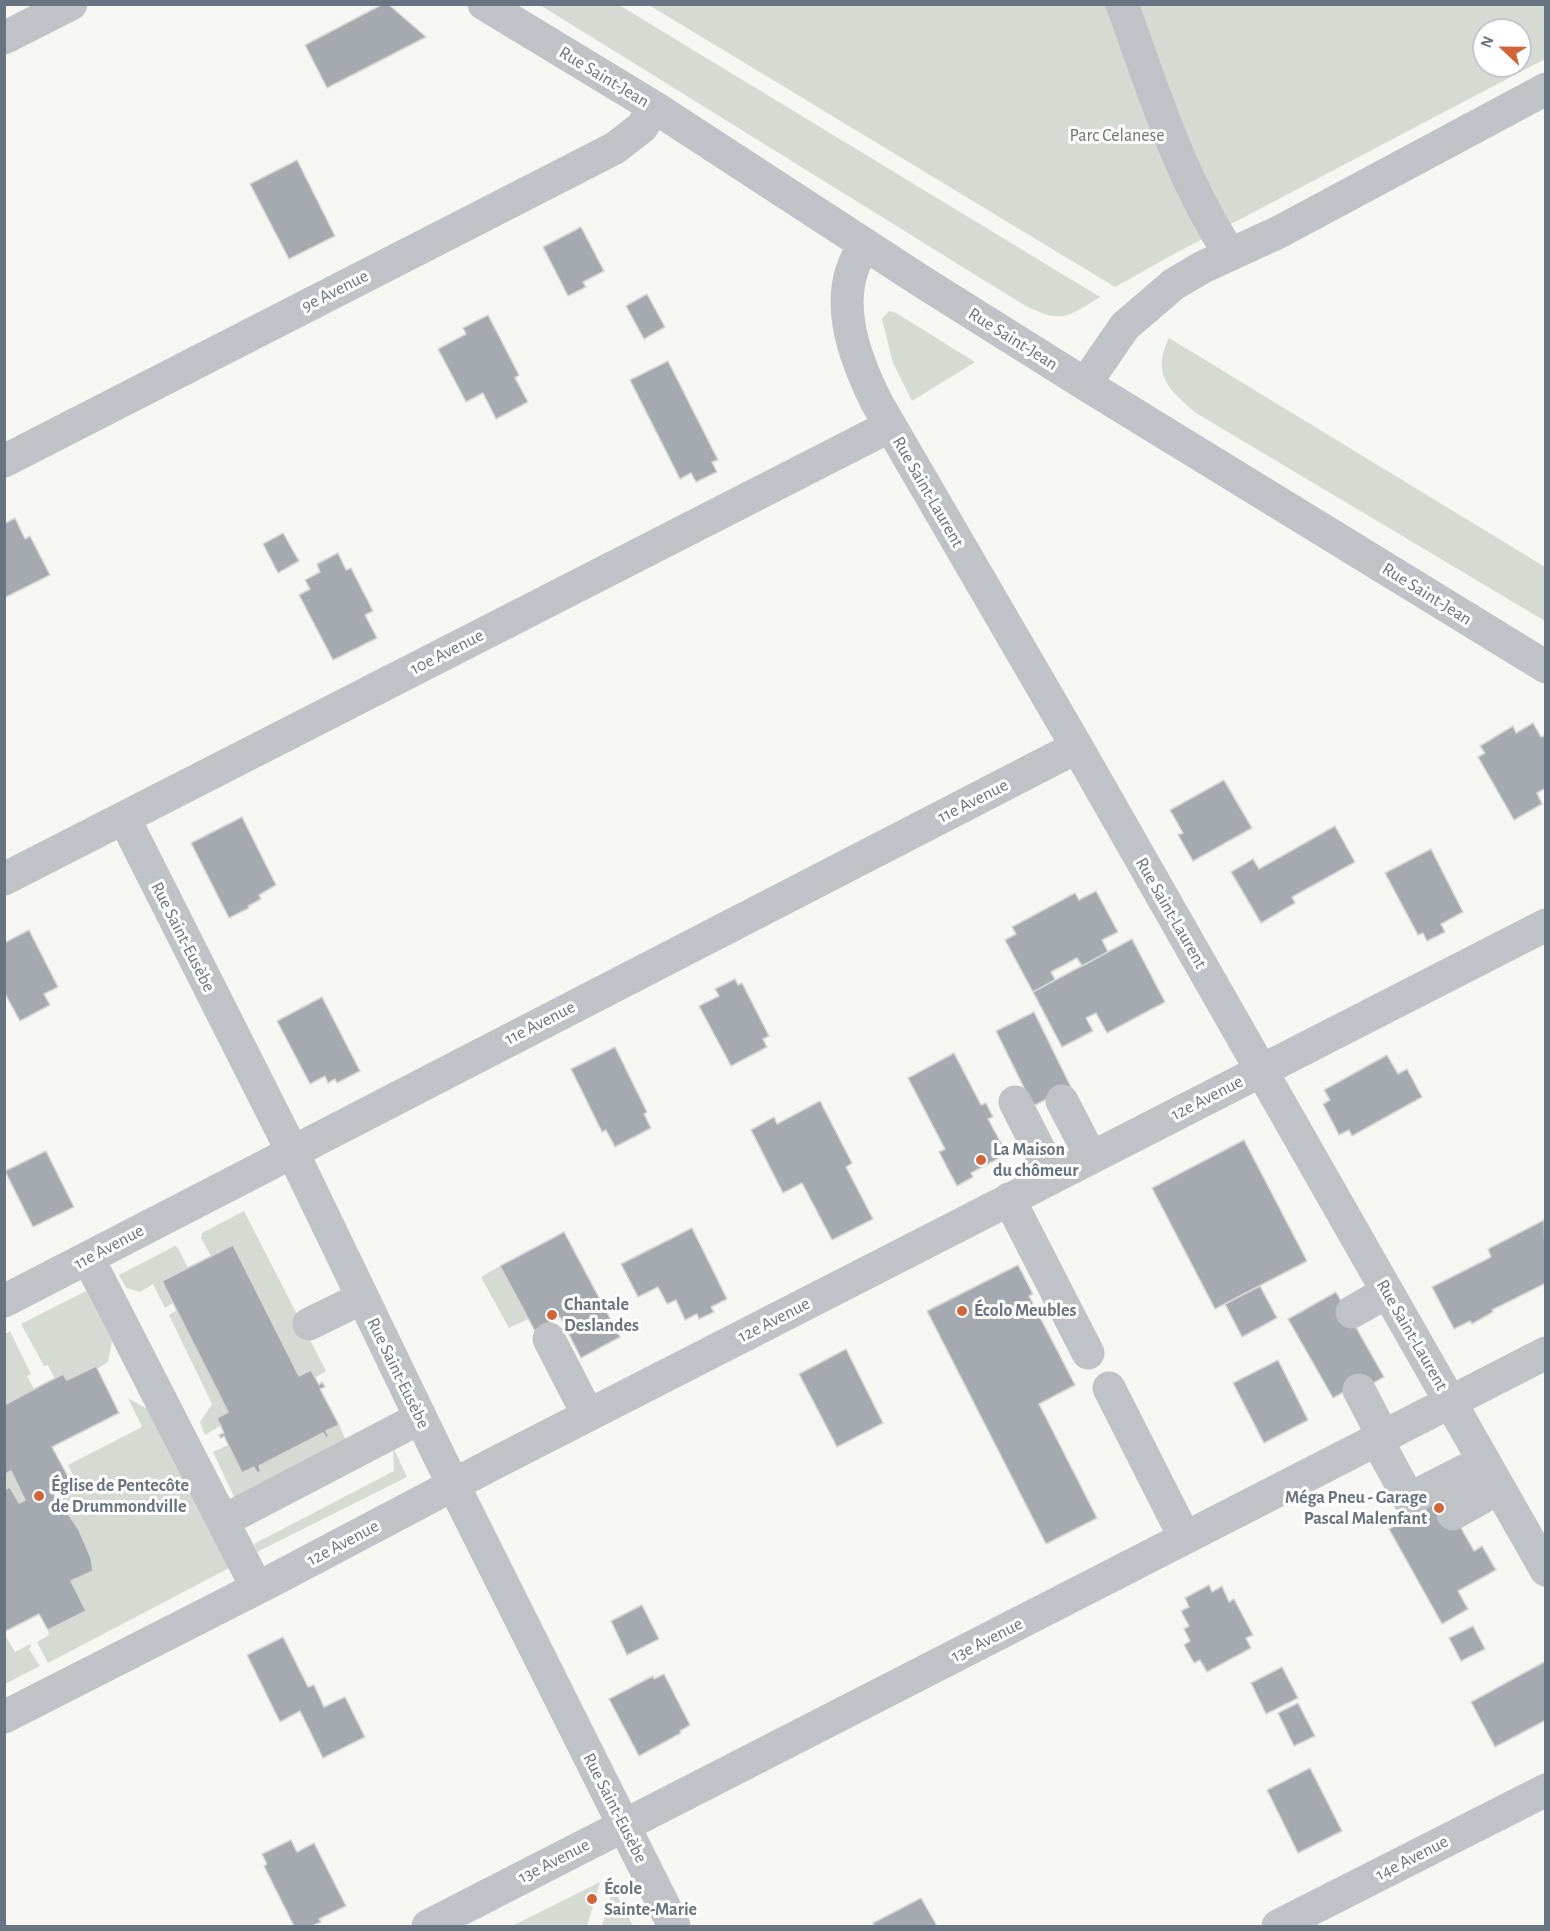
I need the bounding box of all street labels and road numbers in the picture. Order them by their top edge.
street label: Rue Saint-Jean [555,42,653,112]
street label: 9e Avenue [298,265,372,317]
street label: Rue Saint-Jean [964,303,1062,375]
street label: Rue Saint-Laurent [888,433,968,551]
street label: Rue Saint-Jean [1378,558,1476,630]
street label: 10e Avenue [407,624,487,680]
street label: 11e Avenue [934,774,1012,828]
street label: Rue Saint-Laurent [1131,854,1211,972]
street label: Rue Saint-Eusèbe [146,878,220,996]
street label: 11e Avenue [501,996,579,1050]
street label: 12e Avenue [1167,1071,1247,1125]
street label: 11e Avenue [70,1220,148,1274]
street label: Rue Saint-Laurent [1372,1276,1452,1394]
street label: 12e Avenue [734,1293,814,1347]
street label: Rue Saint-Eusèbe [362,1314,434,1432]
street label: 12e Avenue [303,1515,383,1571]
street label: 13e Avenue [948,1613,1026,1667]
street label: Rue Saint-Eusèbe [578,1749,652,1867]
street label: 14e Avenue [1372,1831,1452,1885]
street label: 13e Avenue [515,1834,593,1888]

